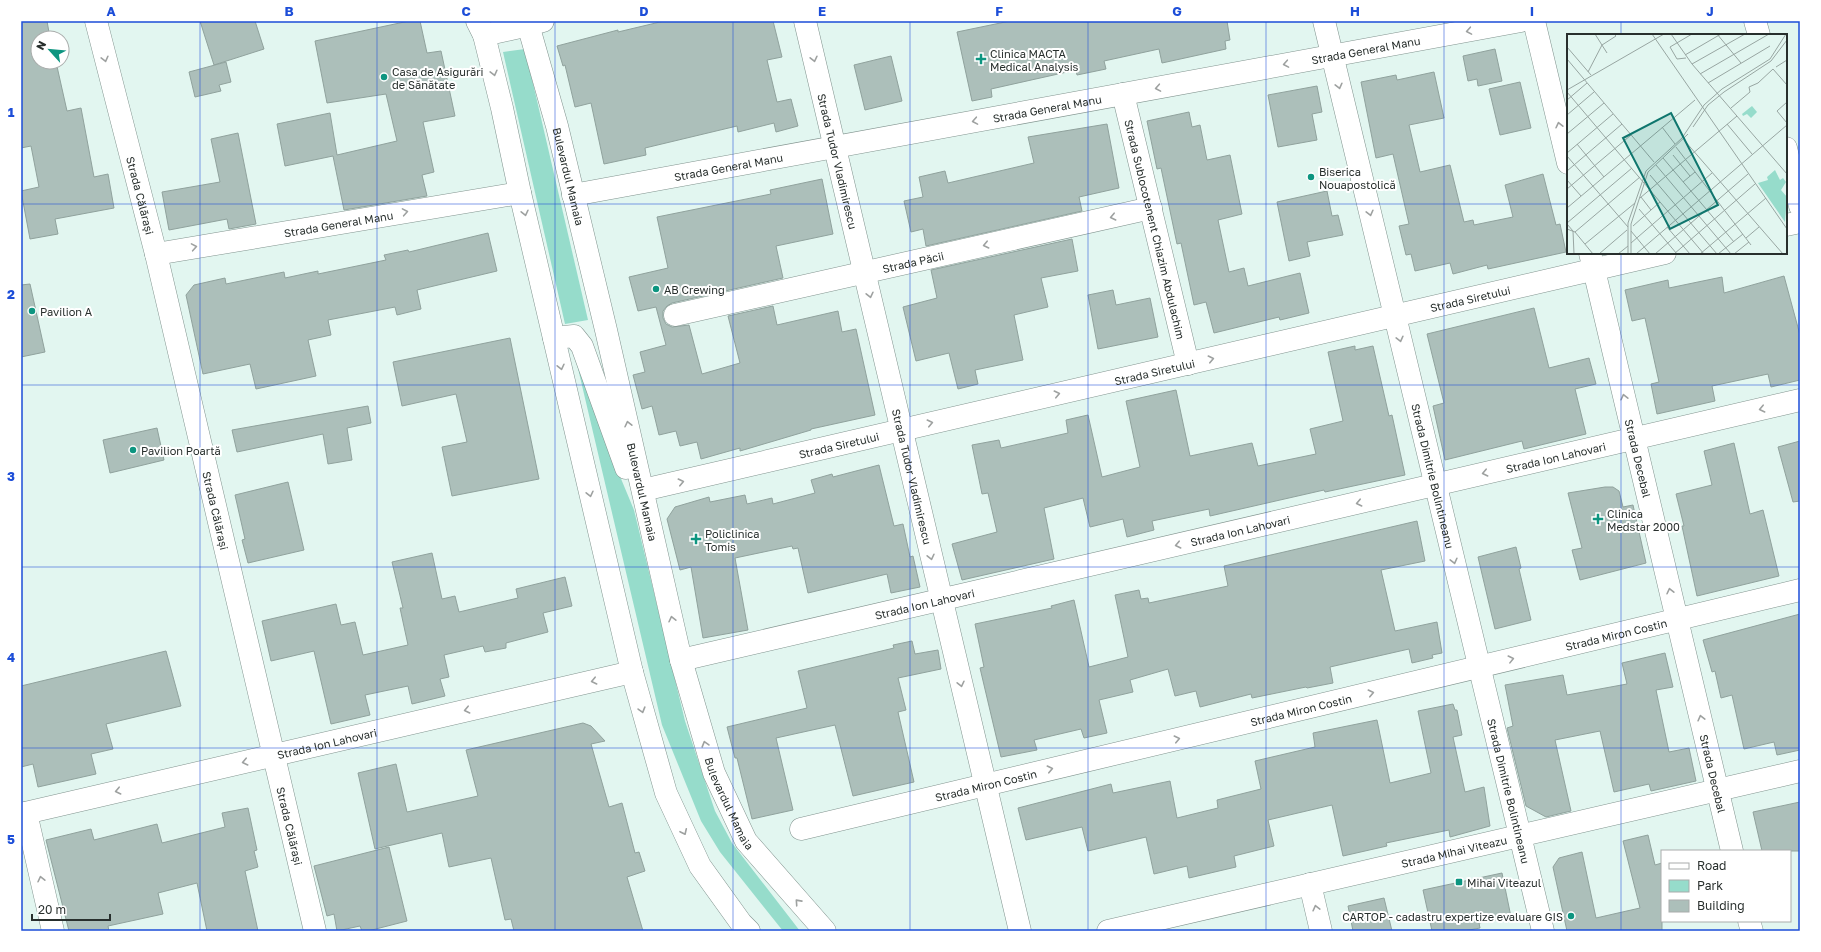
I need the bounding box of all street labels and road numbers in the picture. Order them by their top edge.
street label: Strada General Manu [1310,33,1421,66]
street label: Strada Tudor Vladimirescu [816,92,860,230]
street label: Strada General Manu [992,92,1103,124]
street label: Strada Sublocotenent Chiazim Abdulachim [1123,118,1188,340]
street label: Bulevardul Mamaia [551,126,587,227]
street label: Strada General Manu [673,150,784,183]
street label: Strada Călărași [125,155,157,236]
street label: Strada General Manu [283,208,394,239]
street label: Strada Păcii [881,248,945,275]
street label: Strada Siretului [1429,283,1512,314]
street label: Strada Siretului [1113,356,1196,387]
street label: Strada Dimitrie Bolintineanu [1410,402,1457,550]
street label: Strada Tudor Vladimirescu [890,407,935,546]
street label: Strada Decebal [1623,418,1654,499]
street label: Strada Siretului [797,429,880,460]
street label: Strada Ion Lahovari [1505,439,1607,475]
street label: Bulevardul Mamaia [625,441,660,542]
street label: Strada Călărași [201,470,232,551]
street label: Strada Ion Lahovari [1189,512,1291,548]
street label: Strada Ion Lahovari [873,586,976,621]
street label: Strada Miron Costin [1564,616,1668,652]
street label: Strada Miron Costin [1249,691,1353,728]
street label: Strada Dimitrie Bolintineanu [1486,717,1533,865]
street label: Strada Ion Lahovari [276,725,378,761]
street label: Strada Decebal [1698,733,1729,815]
street label: Bulevardul Mamaia [703,755,757,852]
street label: Strada Miron Costin [934,766,1038,803]
street label: Strada Călărași [275,785,306,866]
street label: Strada Mihai Viteazu [1400,833,1508,870]

